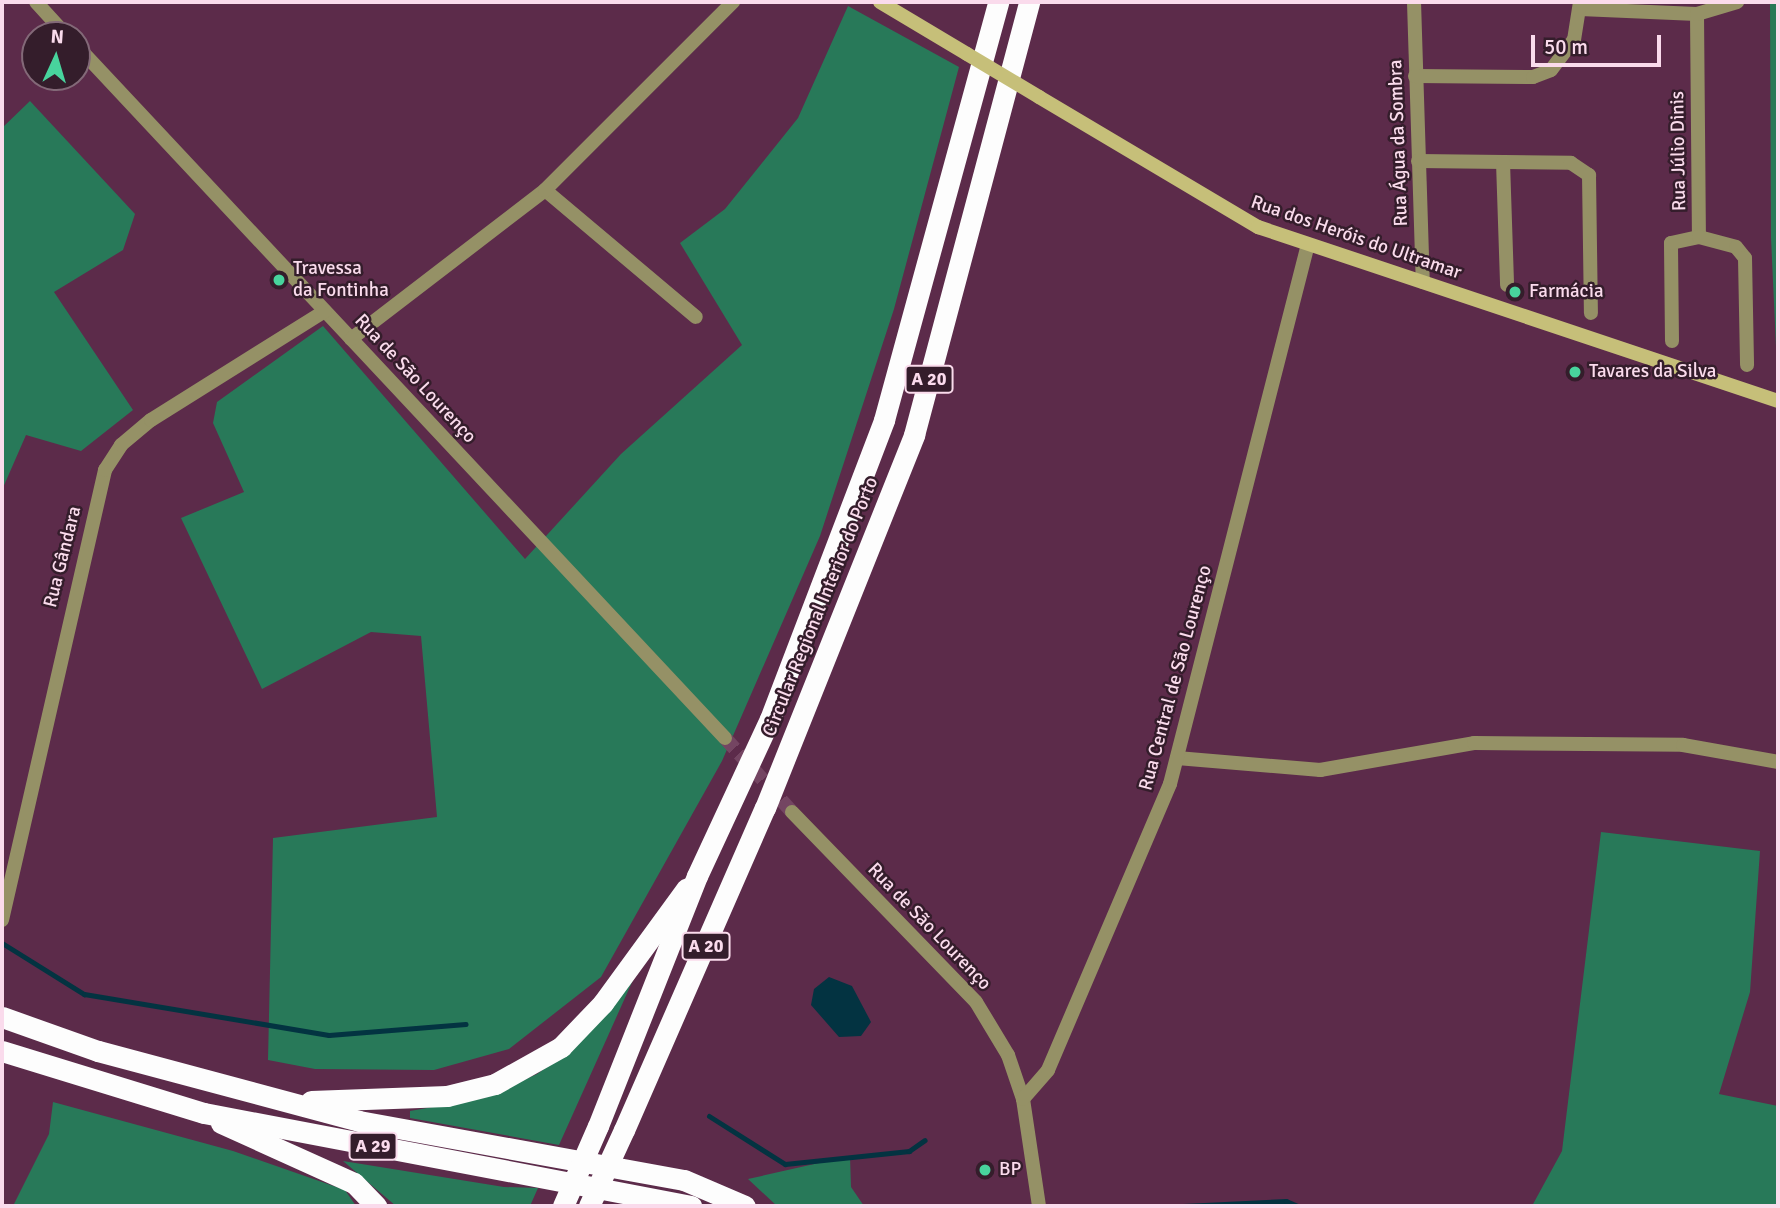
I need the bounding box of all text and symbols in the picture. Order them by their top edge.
north arrow [21,21,91,91]
scale bar [1535,21,1664,65]
text: N [50,25,65,49]
text: 50 m [1544,34,1588,60]
street label: Rua Água da Sombra [1385,59,1413,227]
street label: Rua Júlio Dinis [1667,91,1691,211]
street label: Rua dos Heróis do Ultramar [1248,191,1464,285]
place label: Travessa da Fontinha [293,258,389,302]
marker: Travessa da Fontinha [271,272,287,288]
place label: Farmácia [1529,281,1604,303]
marker: Farmácia [1507,284,1523,300]
street label: Rua de São Lourenço [349,310,481,448]
place label: Tavares da Silva [1589,361,1716,383]
marker: Tavares da Silva [1567,364,1583,380]
road number: A 20 [904,365,954,394]
street label: Circular Regional Interior do Porto [758,474,884,740]
street label: Rua Gândara [39,504,87,610]
street label: Rua Central de São Lourenço [1135,563,1217,793]
street label: Rua de São Lourenço [862,859,996,995]
road number: A 20 [682,931,730,960]
road number: A 29 [348,1132,398,1161]
place label: BP [999,1159,1021,1181]
marker: BP [977,1162,993,1178]

